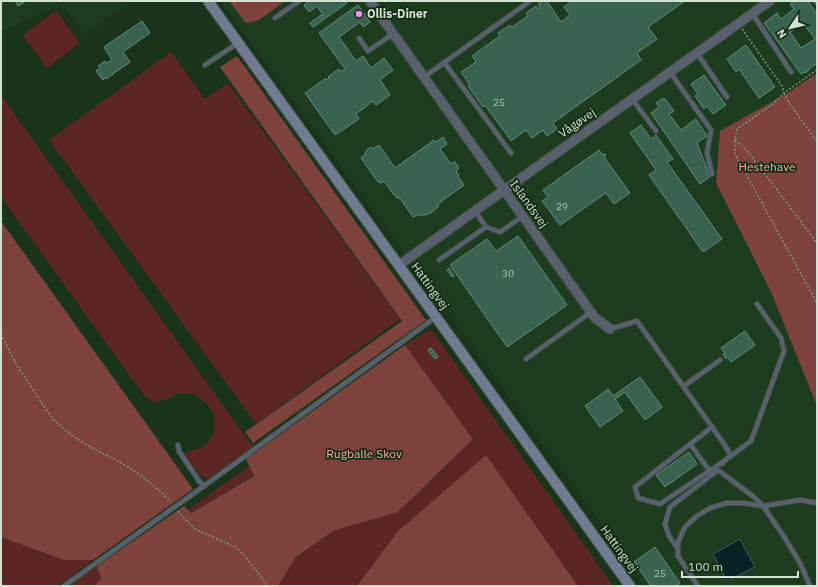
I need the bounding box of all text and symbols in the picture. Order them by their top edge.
place label: Ollis-Diner [367,6,428,21]
north arrow [770,8,810,48]
marker: Ollis-Diner [354,9,364,19]
text: N [774,26,790,41]
house number: 25 [493,96,505,109]
street label: Vågøvej [555,104,598,141]
park label: Hestehave [738,159,796,174]
street label: Islandsvej [507,177,552,230]
house number: 29 [556,200,568,213]
street label: Hattingvej [408,259,453,312]
house number: 30 [502,267,514,280]
park label: Rugballe Skov [326,446,402,461]
street label: Hattingvej [597,522,642,575]
scale bar [682,553,798,579]
text: 100 m [688,559,723,574]
house number: 25 [654,567,666,580]

